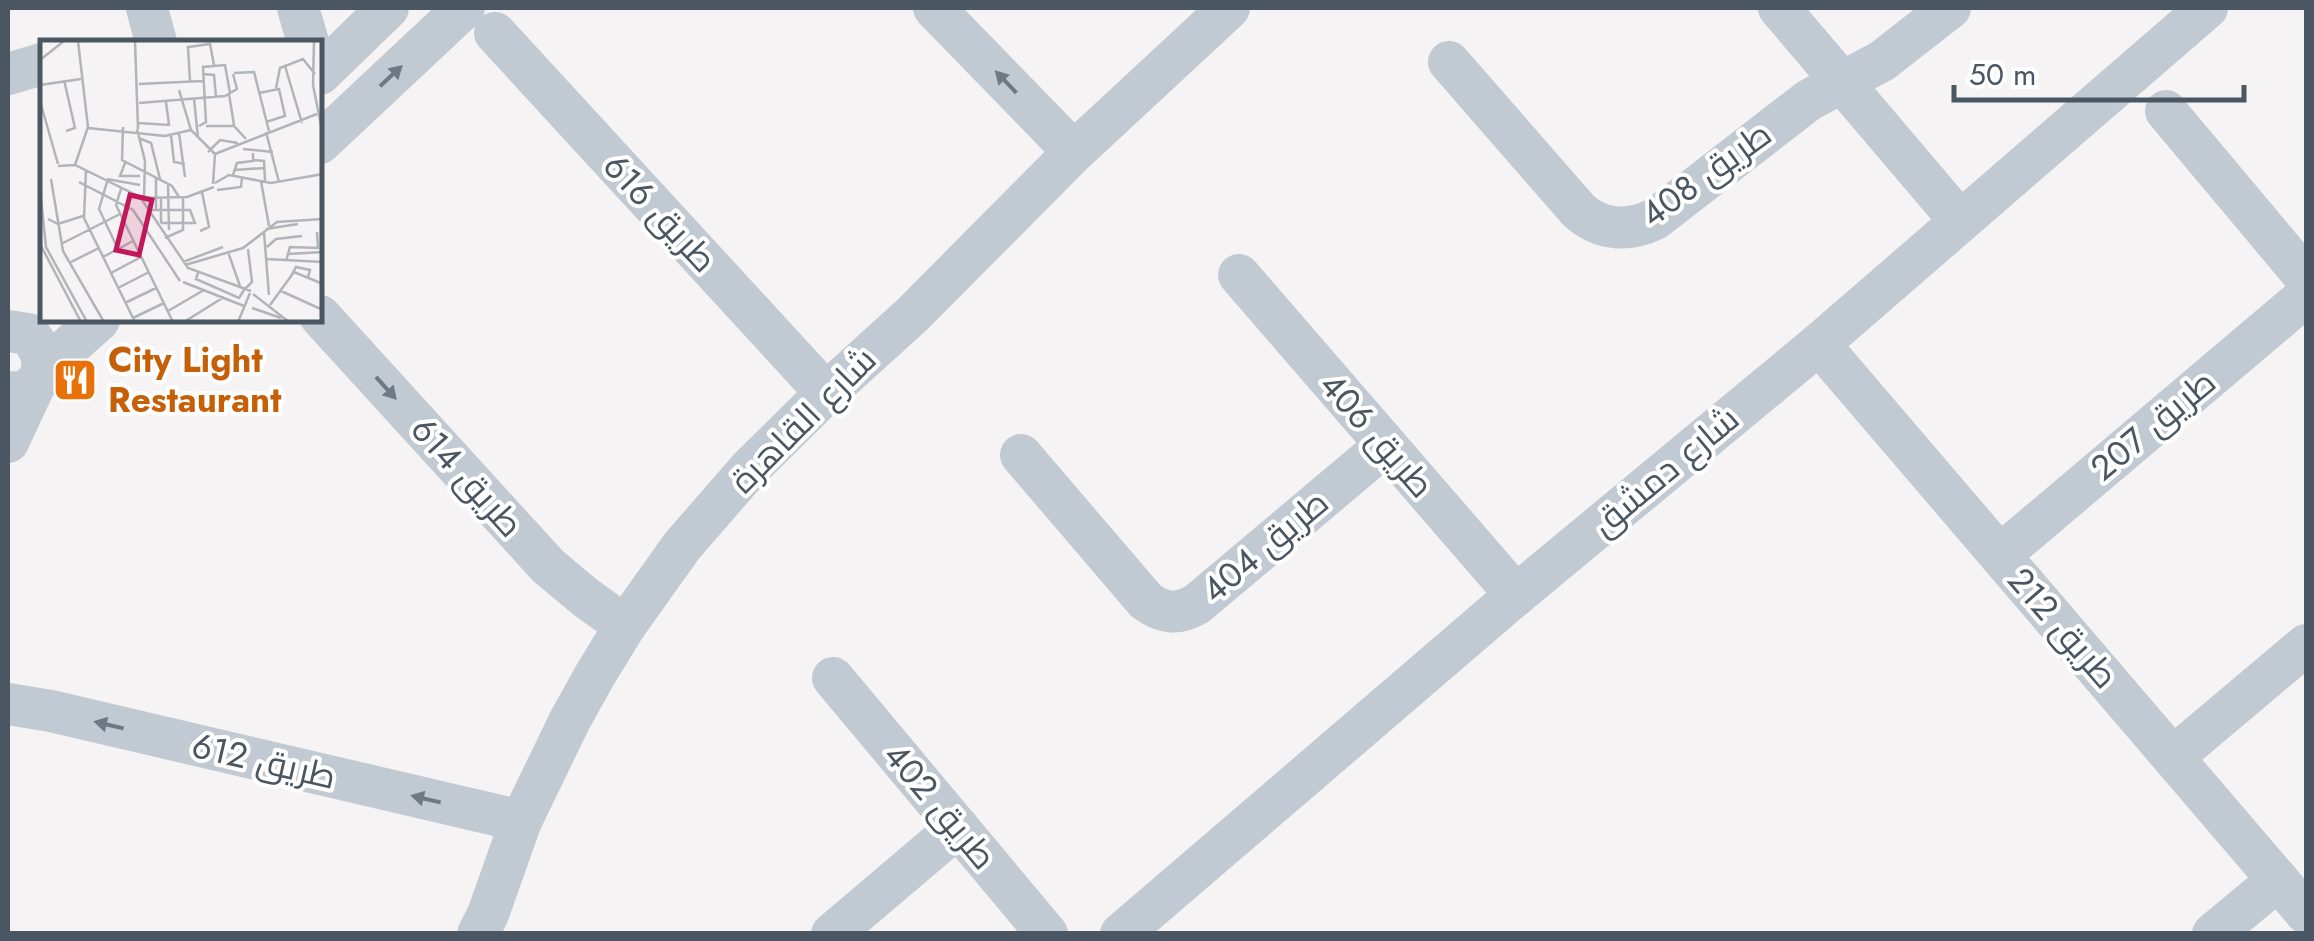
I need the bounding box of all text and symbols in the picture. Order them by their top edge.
inset map [40,40,322,322]
scale bar [1954,40,2244,102]
text: 50 m [1969,53,2036,96]
one-way arrow [379,65,403,88]
one-way arrow [995,71,1018,95]
street label: طريق 408 [1630,109,1782,239]
street label: طريق 616 [592,142,728,284]
place label: City Light Restaurant [108,335,281,425]
street label: شارع القاهرة [719,336,887,504]
restaurant icon: City Light Restaurant [52,357,98,403]
street label: طريق 207 [2080,358,2226,492]
street label: طريق 406 [1308,361,1446,509]
one-way arrow [374,376,397,400]
street label: شارع دمشق [1580,394,1750,548]
street label: طريق 614 [399,406,535,548]
street label: طريق 404 [1191,478,1339,614]
street label: طريق 212 [1996,556,2130,700]
one-way arrow [93,717,124,732]
street label: طريق 612 [187,720,341,802]
street label: طريق 402 [872,732,1008,880]
one-way arrow [410,791,441,806]

